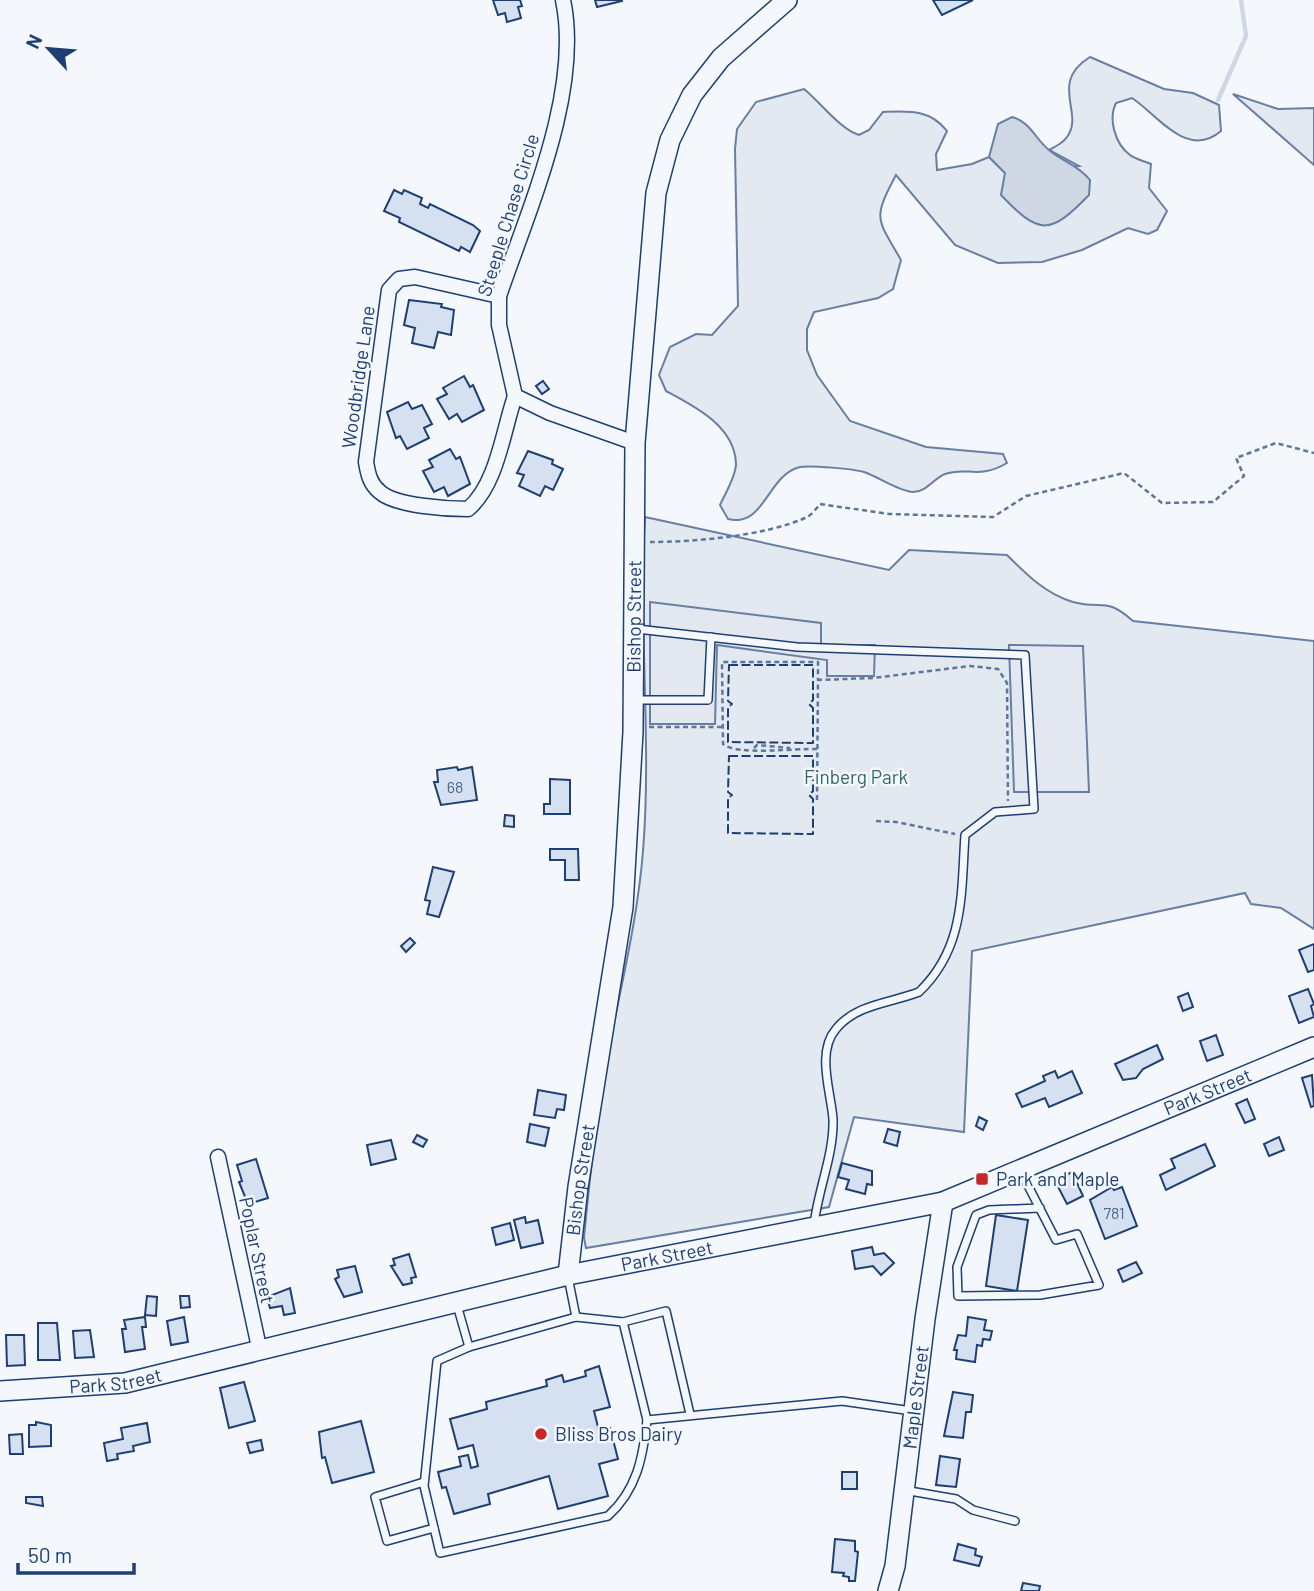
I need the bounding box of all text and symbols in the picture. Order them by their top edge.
north arrow [14,14,84,84]
text: N [20,31,46,52]
street label: Steeple Chase Circle [472,131,543,299]
street label: Woodbridge Lane [336,304,379,450]
street label: Bishop Street [621,560,645,673]
park label: Finberg Park [804,765,908,788]
house number: 68 [447,777,463,796]
street label: Park Street [1160,1062,1255,1120]
street label: Bishop Street [561,1122,599,1237]
place label: Park and Maple [996,1167,1119,1190]
marker: Park and Maple [974,1171,990,1187]
street label: Poplar Street [235,1194,280,1305]
house number: 781 [1103,1203,1125,1222]
street label: Park Street [619,1235,715,1275]
street label: Maple Street [897,1344,933,1450]
street label: Park Street [69,1363,164,1398]
place label: Bliss Bros Dairy [555,1422,683,1445]
marker: Bliss Bros Dairy [533,1426,549,1442]
scale bar [18,1532,133,1576]
text: 50 m [28,1542,72,1567]

